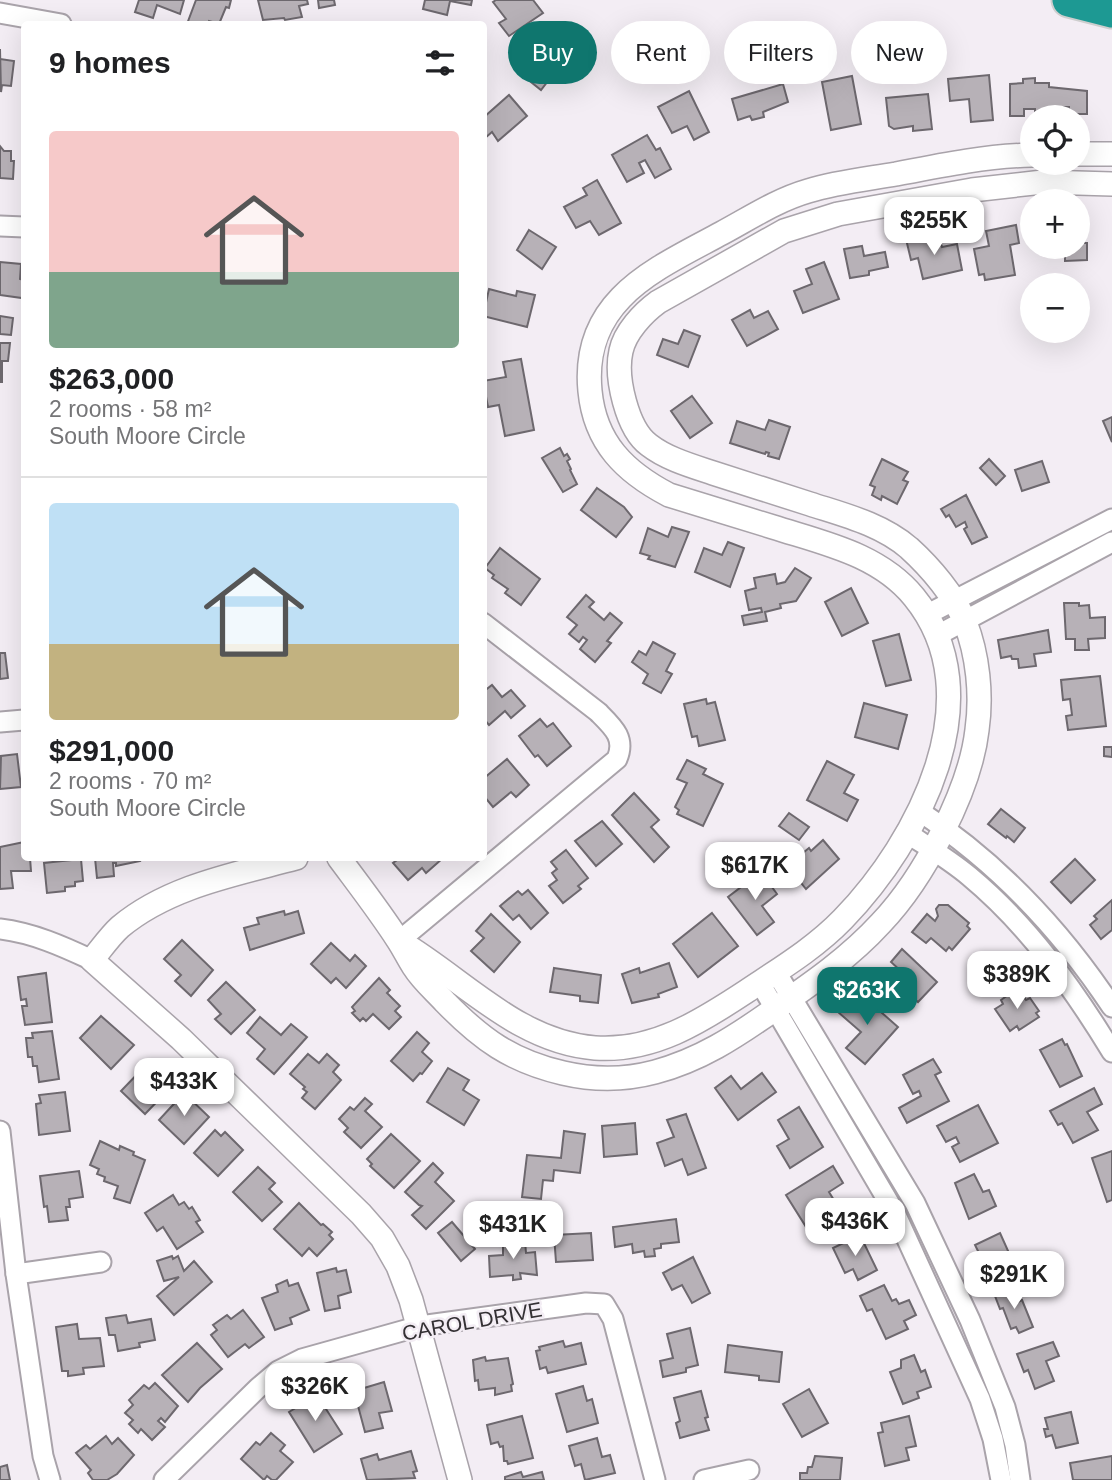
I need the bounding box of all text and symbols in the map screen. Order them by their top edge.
chip: Buy [508,21,597,84]
chip: Rent [611,21,710,84]
chip: Filters [724,21,837,84]
chip: New [851,21,947,84]
icon: filters [421,44,459,82]
text: 9 homes [49,46,171,79]
map controls [1020,105,1090,343]
button: locate [1020,105,1090,175]
icon: home [191,177,317,303]
button: + [1020,189,1090,259]
pin: $255K [885,198,983,257]
text: $255K [900,207,968,233]
button: − [1020,273,1090,343]
text: $263,000 [49,362,174,395]
text: 2 rooms · 58 m² [49,396,211,422]
text: South Moore Circle [49,423,246,449]
icon: home [191,549,317,675]
text: $291,000 [49,734,174,767]
text: 2 rooms · 70 m² [49,768,211,794]
text: South Moore Circle [49,795,246,821]
pin: $617K [706,842,804,902]
text: $617K [721,852,789,878]
pin: $389K [968,951,1066,1011]
text: $389K [983,961,1051,987]
pin: $263K [818,968,916,1027]
text: $263K [833,977,901,1003]
pin: $433K [135,1058,233,1118]
text: $433K [150,1068,218,1094]
pin: $436K [806,1198,904,1258]
pin: $431K [464,1202,562,1261]
text: $436K [821,1208,889,1234]
text: $431K [479,1211,547,1237]
pin: $291K [965,1252,1063,1311]
text: $291K [980,1261,1048,1287]
street label: CAROL DRIVE [400,1297,544,1345]
pin: $326K [266,1364,364,1423]
text: $326K [281,1373,349,1399]

